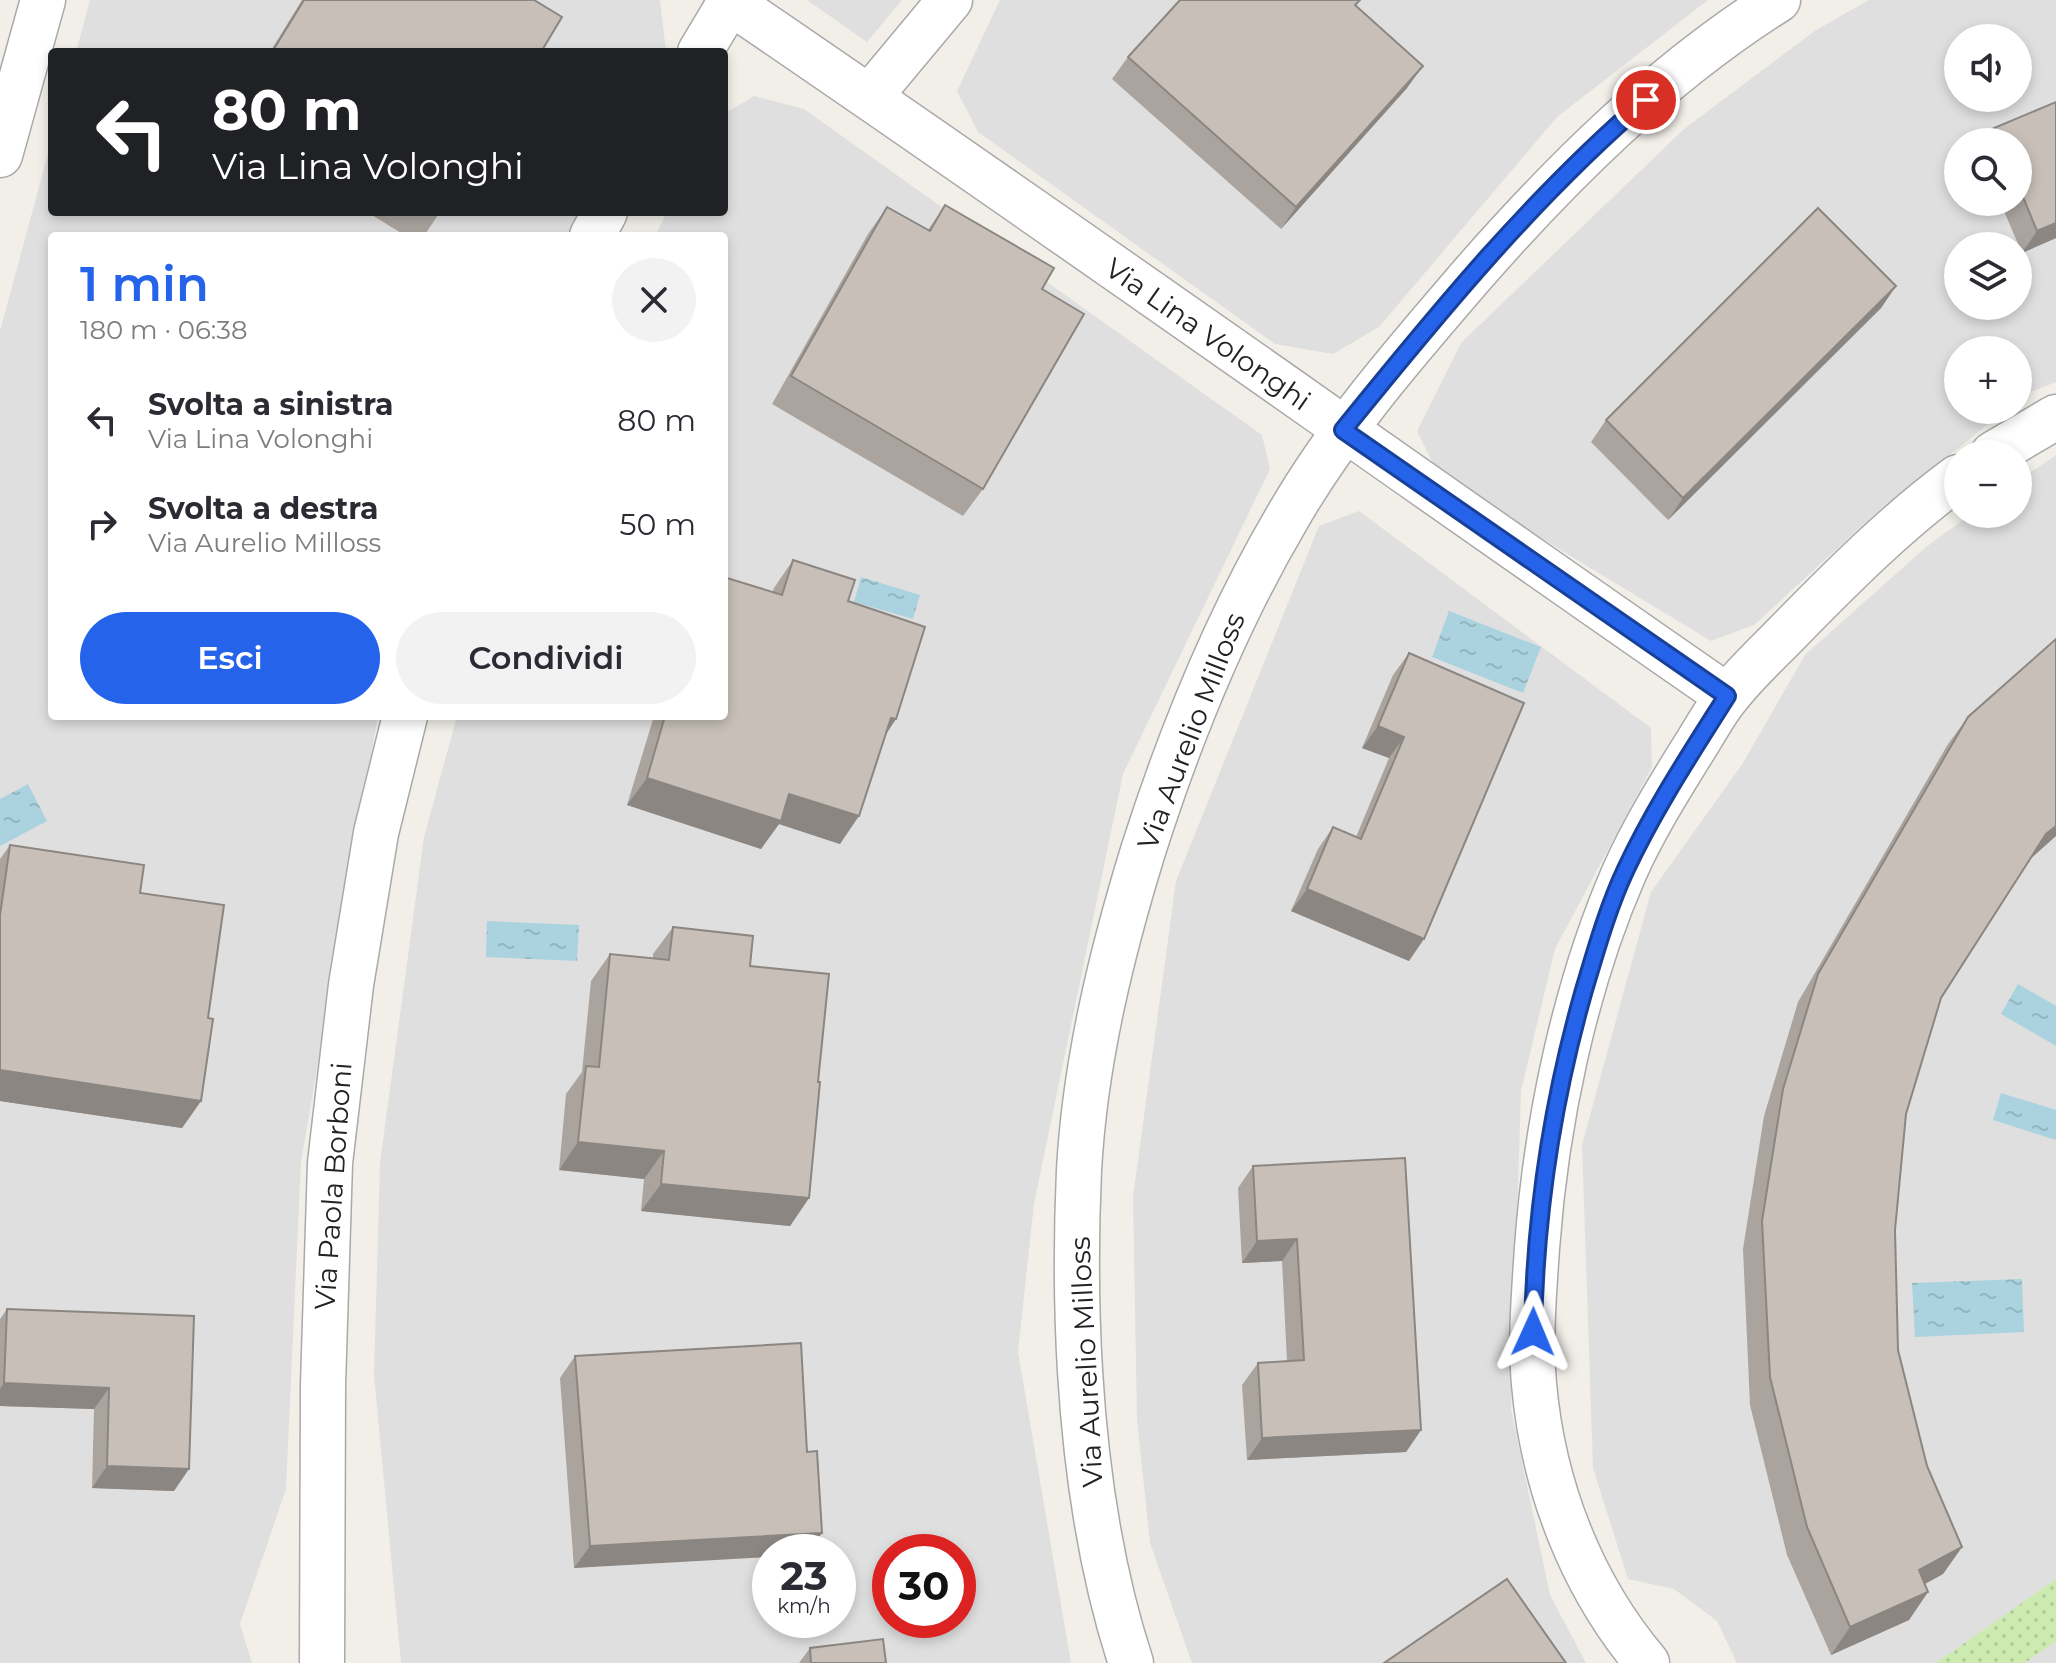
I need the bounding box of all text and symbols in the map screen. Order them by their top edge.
map controls [1944,24,2032,528]
button: sound [1944,24,2032,112]
pin [1612,66,1680,134]
text: 80 m [212,76,362,144]
icon: arrive [1624,78,1668,122]
icon: left [80,80,184,184]
button: search [1944,128,2032,216]
text: Via Lina Volonghi [212,144,524,188]
button: layers [1944,232,2032,320]
street label: Via Lina Volonghi [1099,251,1317,417]
text: 1 min [80,255,209,313]
button: close [612,258,696,342]
text: 180 m · 06:38 [80,314,248,346]
button: + [1944,336,2032,424]
text: Svolta a sinistra [148,386,394,423]
icon: left [80,398,124,442]
text: 80 m [617,402,696,439]
text: Via Lina Volonghi [148,423,373,455]
button: − [1944,440,2032,528]
text: Svolta a destra [148,490,378,527]
icon: right [80,502,124,546]
text: 50 m [619,506,696,543]
text: Via Aurelio Milloss [148,527,381,559]
street label: Via Aurelio Milloss [1130,608,1252,854]
button: Esci [80,612,380,704]
button: Condividi [396,612,696,704]
street label: Via Paola Borboni [307,1061,359,1311]
street label: Via Aurelio Milloss [1062,1236,1110,1488]
position arrow [1491,1290,1575,1374]
speed limit sign: 30 [872,1534,976,1638]
text: 23 [780,1551,828,1600]
text: km/h [777,1594,831,1618]

